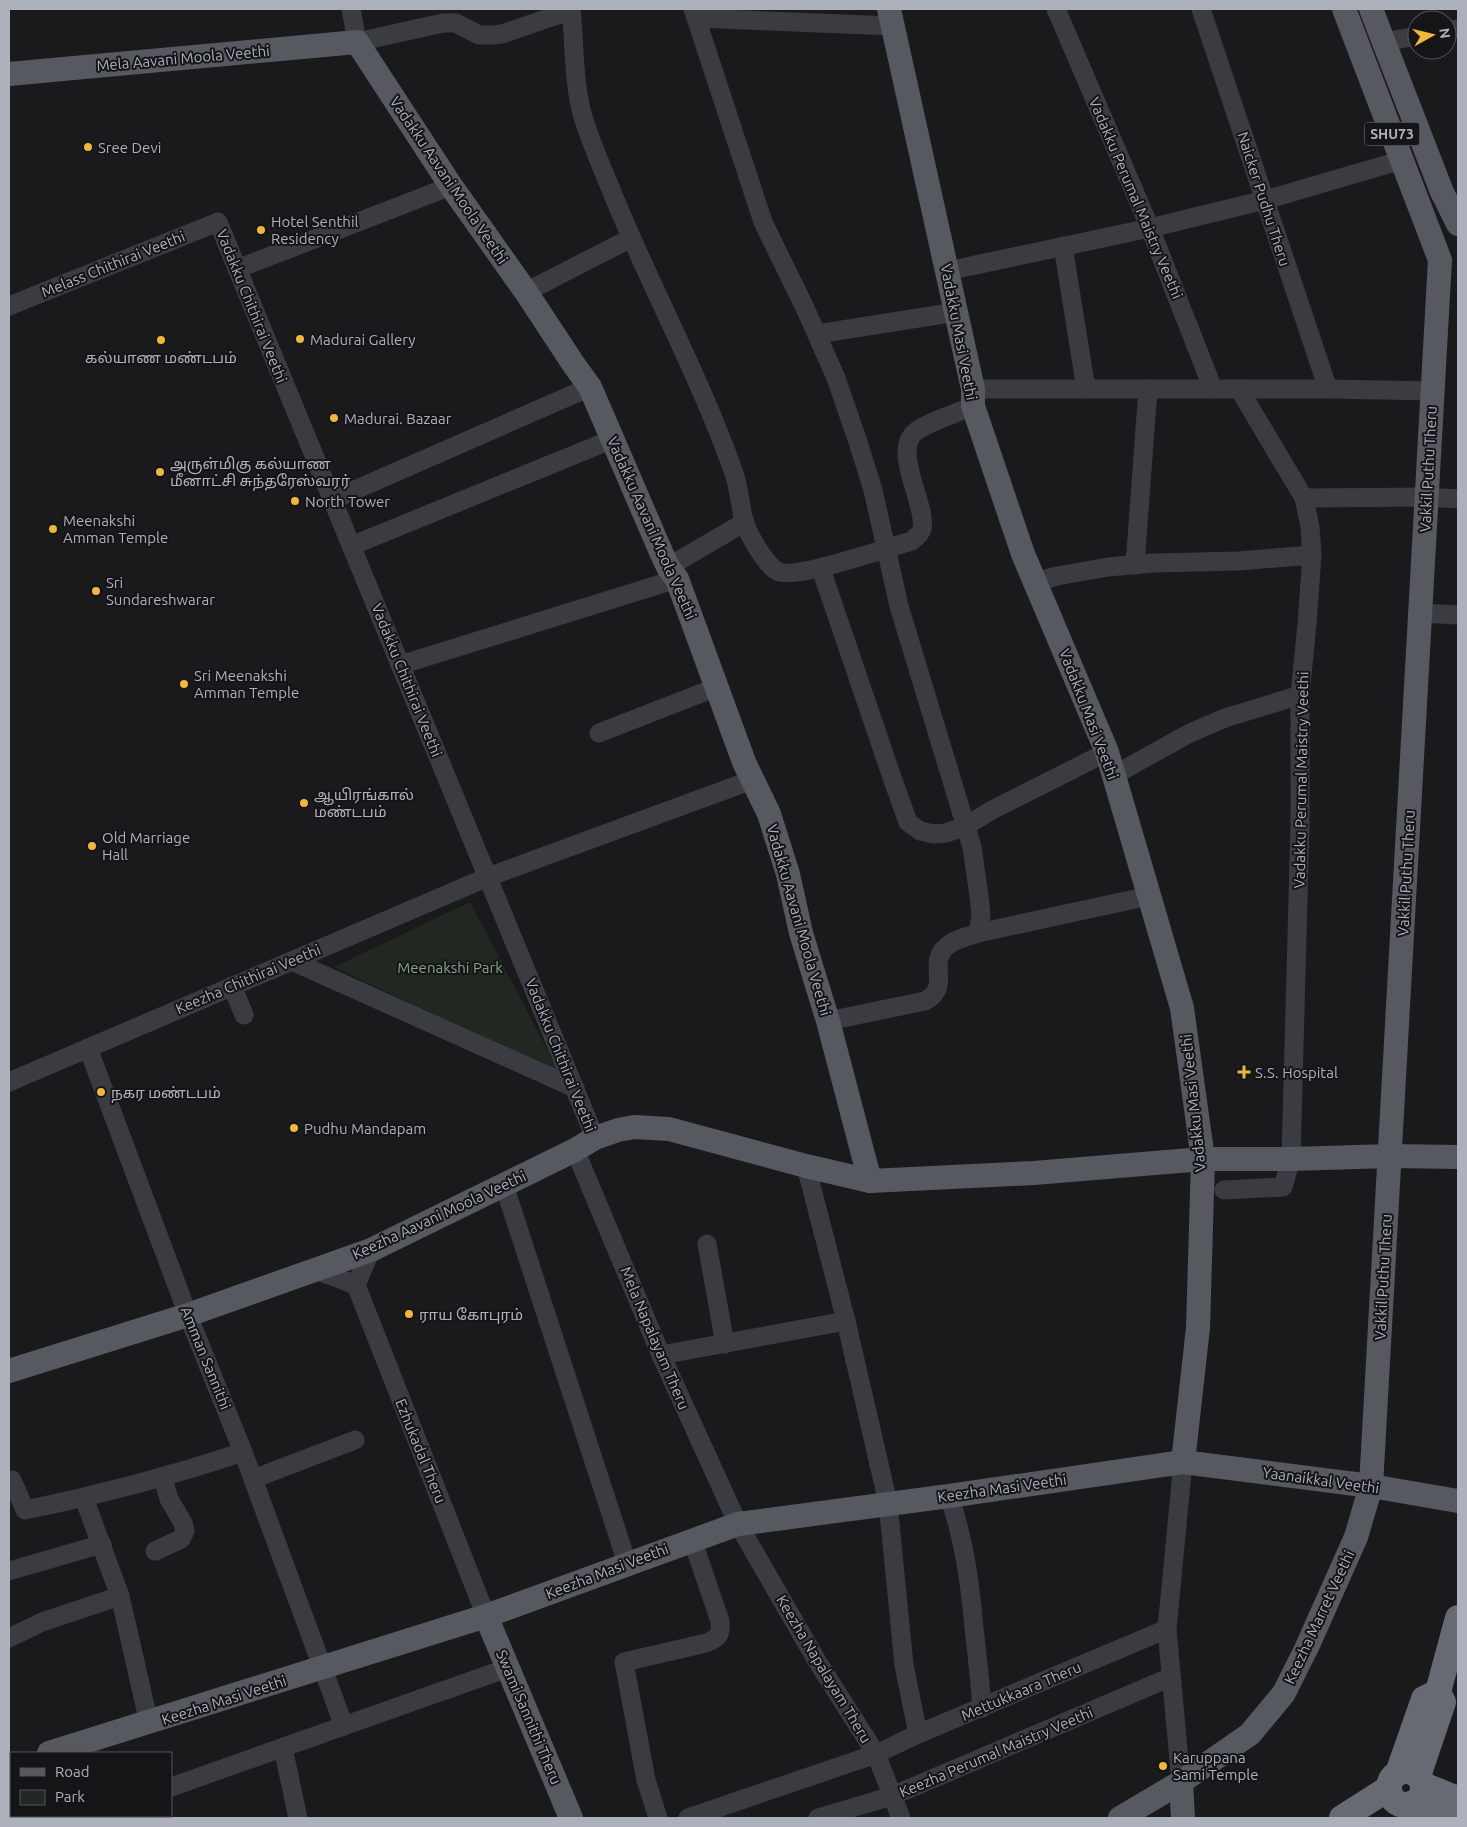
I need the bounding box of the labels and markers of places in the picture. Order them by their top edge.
place label: Sree Devi [98,139,161,156]
marker: Sree Devi [82,141,94,153]
place label: Hotel Senthil Residency [271,213,359,247]
marker: Hotel Senthil Residency [255,224,267,236]
place label: Madurai Gallery [310,331,416,348]
marker: Madurai Gallery [294,333,306,345]
marker: கல்யாண மண்டபம் [155,334,167,346]
place label: கல்யாண மண்டபம் [85,349,237,366]
place label: Madurai. Bazaar [344,410,452,427]
marker: Madurai. Bazaar [328,412,340,424]
place label: அருள்மிகு கல்யாண மீனாட்சி சுந்தரேஸ்வரர் [170,455,351,491]
marker: அருள்மிகு கல்யாண மீனாட்சி சுந்தரேஸ்வரர் [154,466,166,478]
place label: North Tower [305,493,390,510]
marker: North Tower [289,495,301,507]
place label: Meenakshi Amman Temple [63,512,168,546]
marker: Meenakshi Amman Temple [47,523,59,535]
place label: Sri Sundareshwarar [106,574,215,608]
marker: Sri Sundareshwarar [90,585,102,597]
place label: Sri Meenakshi Amman Temple [194,667,299,701]
marker: Sri Meenakshi Amman Temple [178,678,190,690]
place label: ஆயிரங்கால் மண்டபம் [314,786,414,820]
marker: ஆயிரங்கால் மண்டபம் [298,797,310,809]
place label: Old Marriage Hall [102,829,190,863]
marker: Old Marriage Hall [86,840,98,852]
place label: S.S. Hospital [1255,1064,1338,1081]
marker: S.S. Hospital [1237,1065,1251,1079]
place label: நகர மண்டபம் [111,1084,221,1103]
marker: நகர மண்டபம் [95,1086,107,1098]
place label: Pudhu Mandapam [304,1120,426,1137]
marker: Pudhu Mandapam [288,1122,300,1134]
place label: ராய கோபுரம் [419,1306,523,1324]
marker: ராய கோபுரம் [403,1308,415,1320]
place label: Karuppana Sami Temple [1173,1749,1258,1783]
marker: Karuppana Sami Temple [1157,1760,1169,1772]

